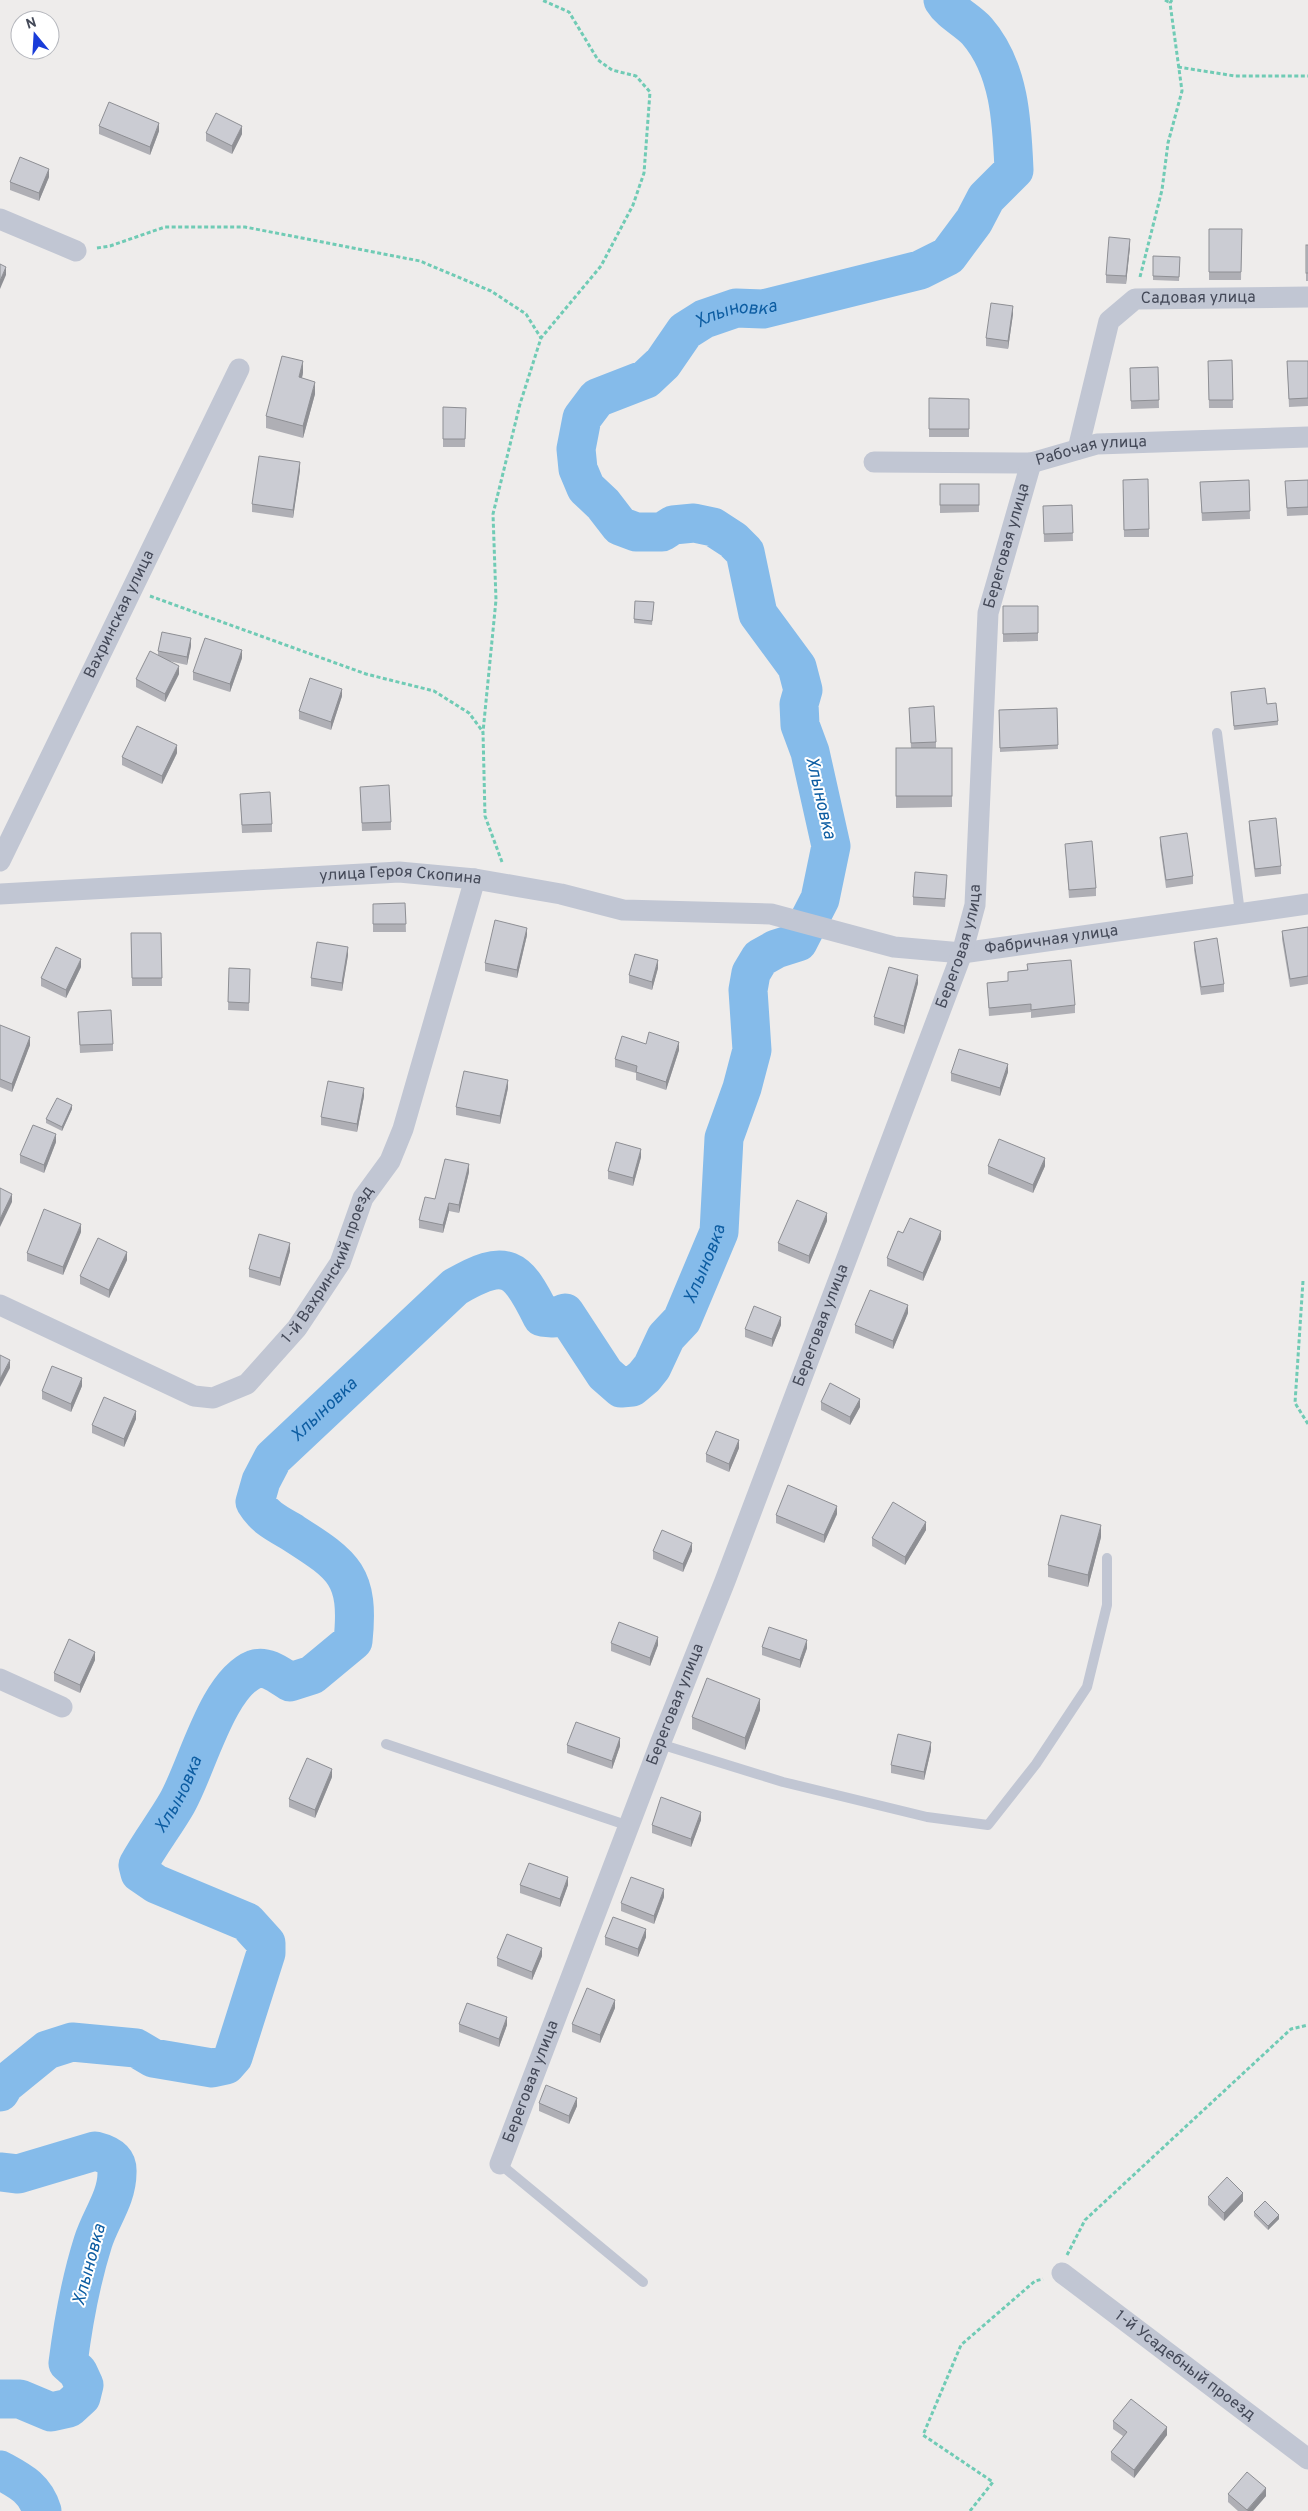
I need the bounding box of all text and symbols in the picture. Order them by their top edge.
north arrow [10,10,60,60]
text: N [24,14,39,34]
street label: Садовая улица [1141,288,1256,309]
water label: Хлыновка [690,294,780,333]
street label: Рабочая улица [1033,432,1147,471]
street label: Береговая улица [980,481,1035,611]
street label: Вахринская улица [80,547,159,682]
water label: Хлыновка [799,755,841,842]
street label: улица Героя Скопина [319,862,483,890]
street label: Береговая улица [932,884,986,1012]
street label: Фабричная улица [983,921,1119,960]
street label: 1-й Вахринский проезд [278,1182,379,1348]
water label: Хлыновка [679,1224,731,1307]
street label: Береговая улица [789,1261,854,1390]
water label: Хлыновка [286,1372,363,1447]
street label: Береговая улица [643,1641,709,1768]
water label: Хлыновка [150,1752,208,1837]
street label: Береговая улица [499,2018,564,2146]
water label: Хлыновка [68,2221,112,2308]
street label: 1-й Усадебный проезд [1110,2306,1259,2426]

